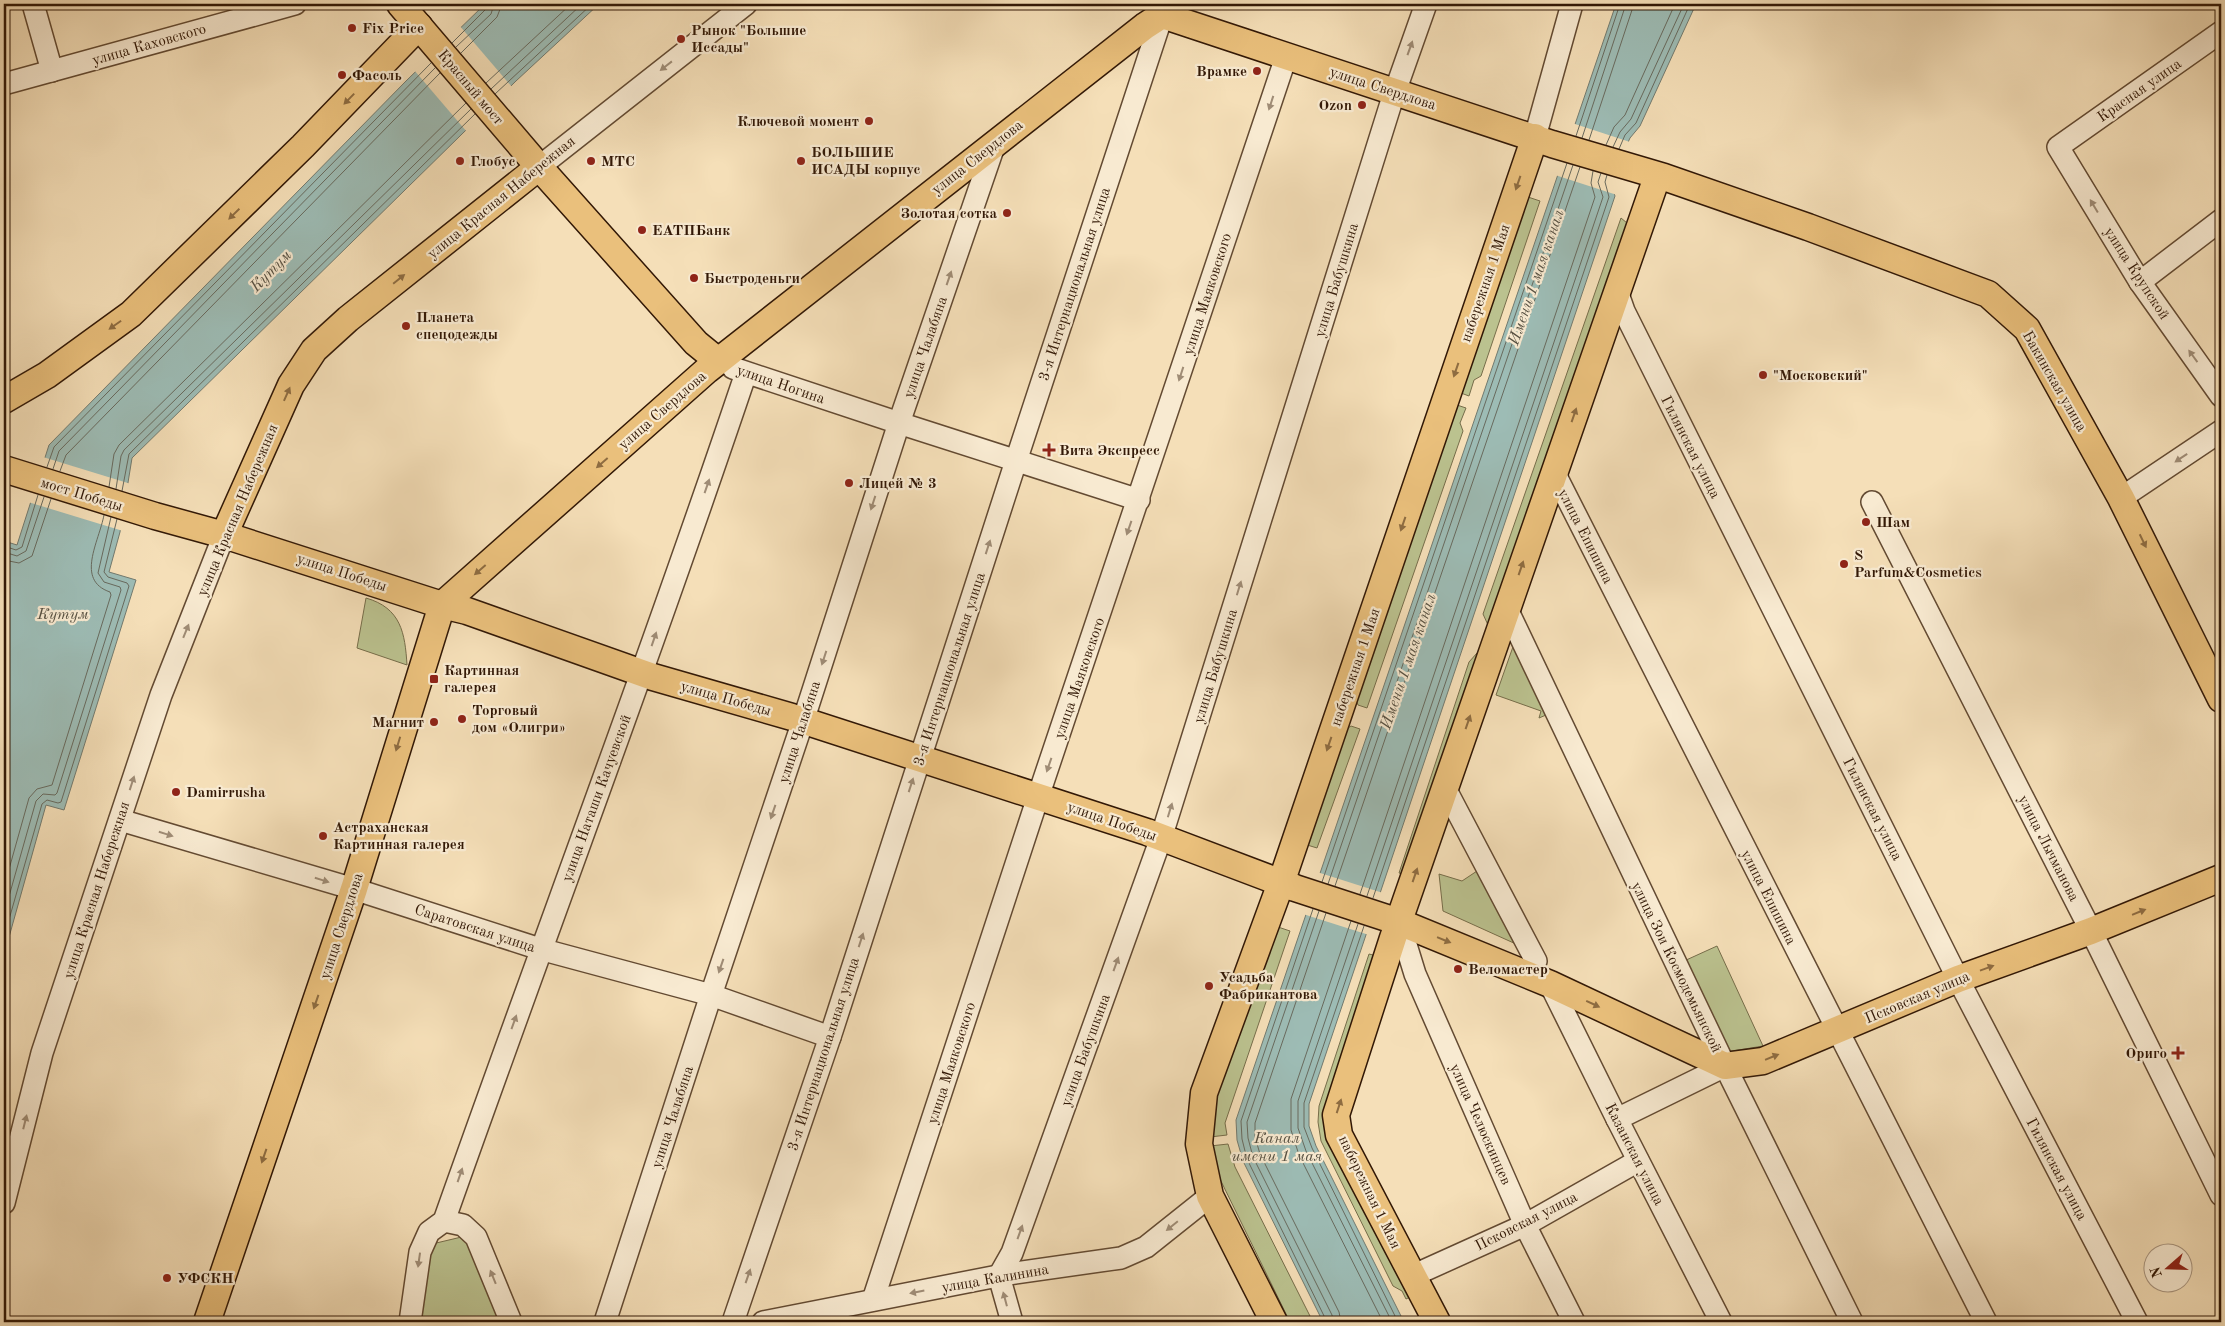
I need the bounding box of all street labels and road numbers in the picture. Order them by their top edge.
street label: улица Каховского [91,22,208,69]
street label: Красный мост [434,48,505,128]
street label: Красная улица [2095,56,2185,126]
street label: улица Свердлова [1327,65,1438,114]
street label: улица Свердлова [930,118,1027,198]
street label: улица Красная Набережная [425,134,579,262]
street label: 3-я Интернациональная улица [1037,185,1114,383]
street label: улица Бабушкина [1313,221,1362,339]
street label: набережная 1 Мая [1459,222,1514,344]
street label: улица Крупской [2100,225,2171,323]
street label: улица Маяковского [1182,232,1235,357]
street label: улица Чалабяна [902,294,951,400]
street label: Бакинская улица [2019,329,2089,435]
street label: улица Ногина [735,363,827,408]
street label: улица Свердлова [616,369,710,453]
street label: Гилянская улица [1657,394,1722,502]
street label: улица Красная Набережная [195,422,282,599]
street label: мост Победы [39,476,124,515]
street label: улица Епишина [1554,487,1615,587]
street label: улица Победы [295,552,388,595]
street label: 3-я Интернациональная улица [912,570,989,768]
street label: набережная 1 Мая [1329,606,1384,728]
street label: улица Бабушкина [1192,607,1241,725]
street label: улица Маяковского [1053,616,1108,741]
street label: улица Победы [679,679,773,720]
street label: улица Чалабяна [777,679,824,786]
street label: улица Наташи Качуевской [560,713,635,884]
street label: Гилянская улица [1839,756,1904,864]
street label: улица Лычманова [2014,793,2081,905]
street label: улица Красная Набережная [62,800,133,981]
street label: улица Победы [1065,800,1158,845]
street label: улица Епишина [1737,848,1798,948]
street label: улица Свердлова [318,871,367,982]
street label: улица Зои Космодемьянской [1628,880,1724,1055]
street label: Саратовская улица [412,903,537,956]
street label: 3-я Интернациональная улица [786,955,863,1153]
street label: Псковская улица [1863,969,1973,1027]
street label: улица Бабушкина [1059,992,1114,1109]
street label: улица Маяковского [926,1001,979,1126]
street label: улица Челюскинцев [1446,1062,1513,1187]
street label: улица Чалабяна [650,1064,697,1171]
street label: Казанская улица [1601,1101,1666,1209]
street label: Гилянская улица [2022,1116,2089,1224]
street label: набережная 1 Мая [1335,1134,1403,1252]
street label: Псковская улица [1473,1190,1581,1255]
street label: улица Калинина [941,1263,1051,1296]

